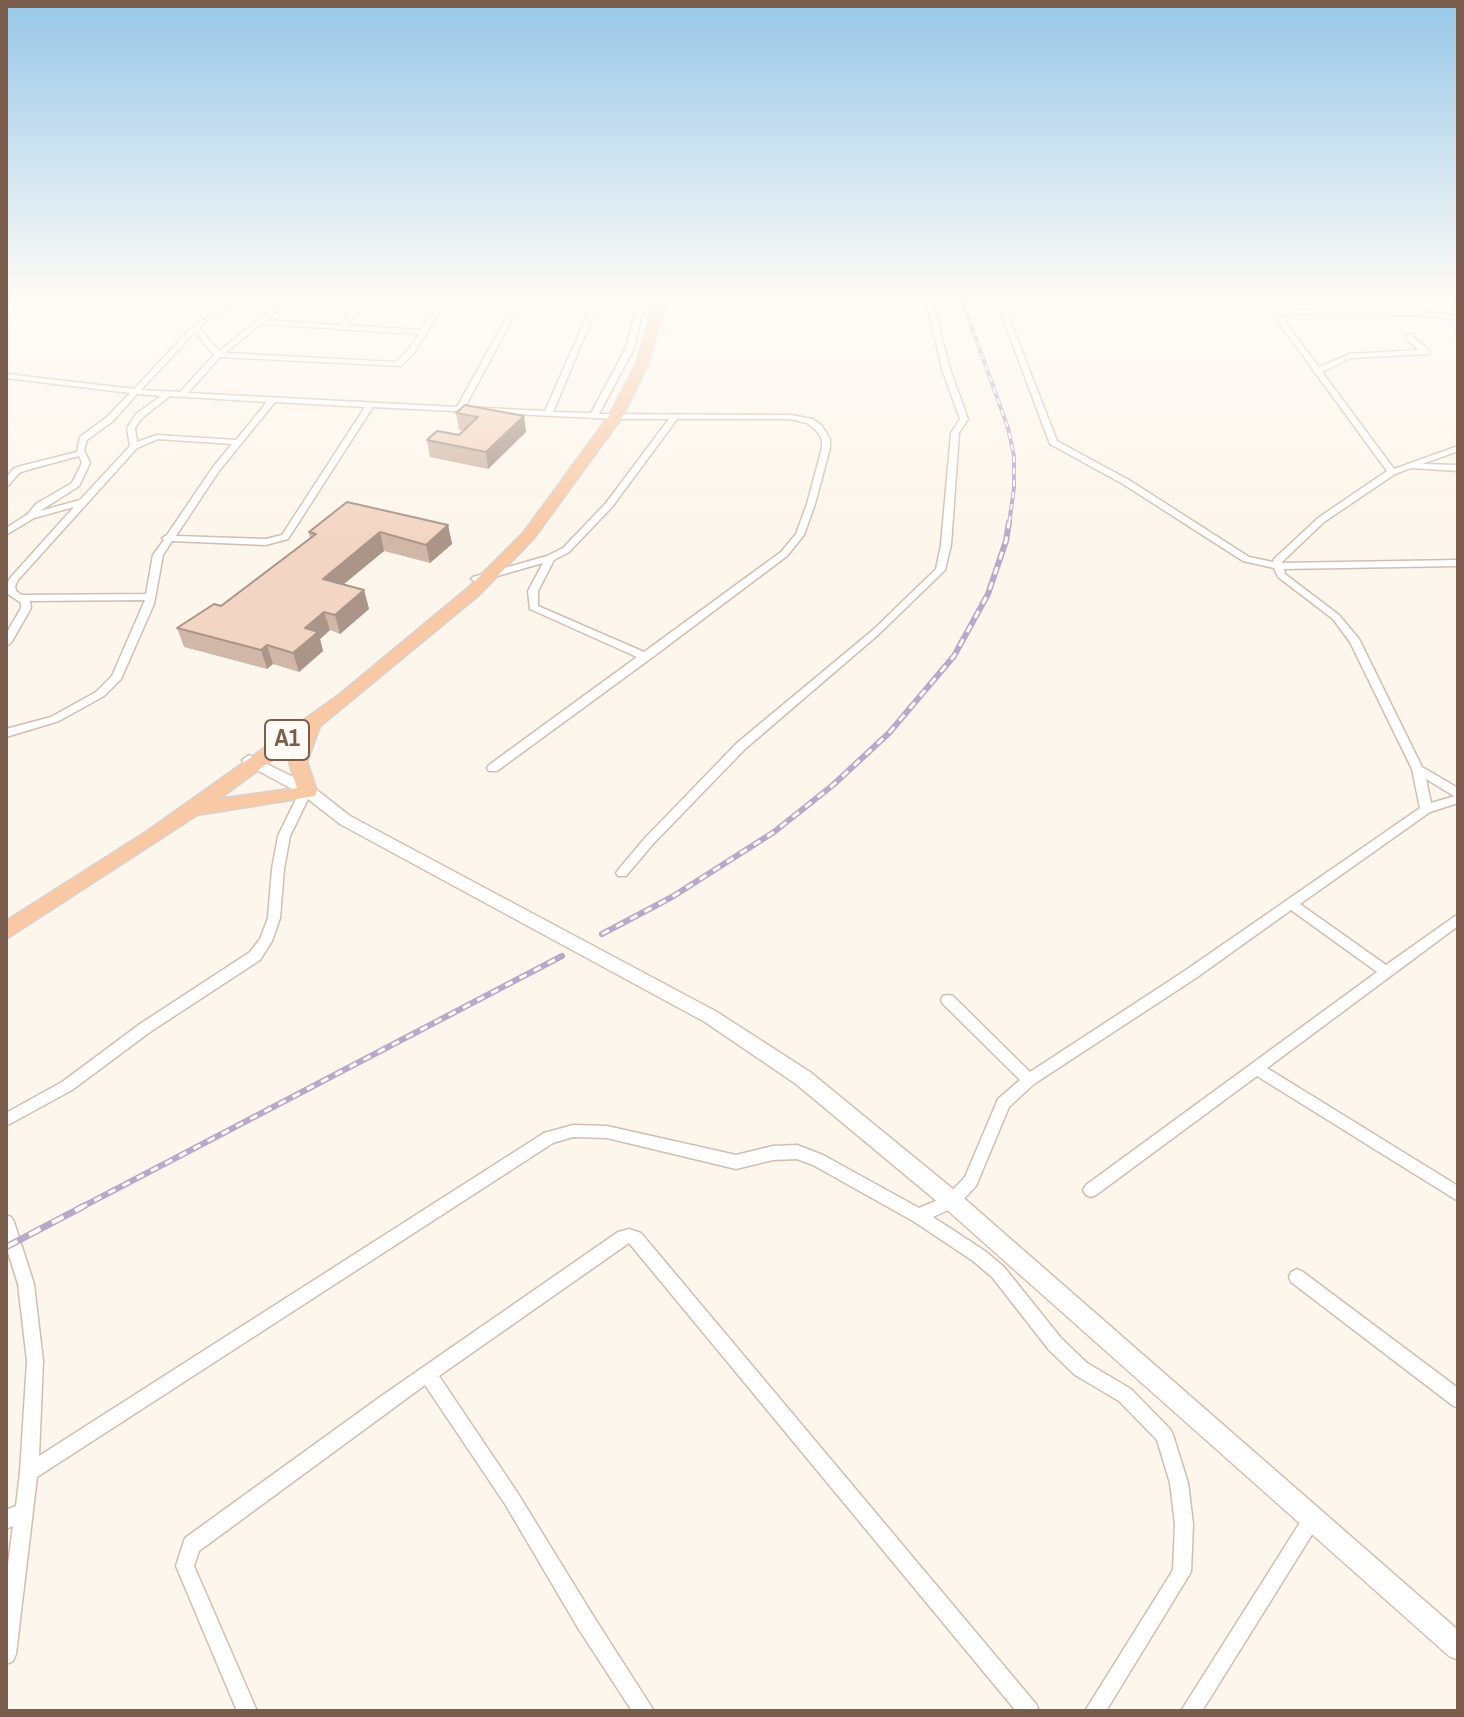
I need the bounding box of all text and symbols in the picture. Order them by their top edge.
road number: A1 [265,720,309,760]

